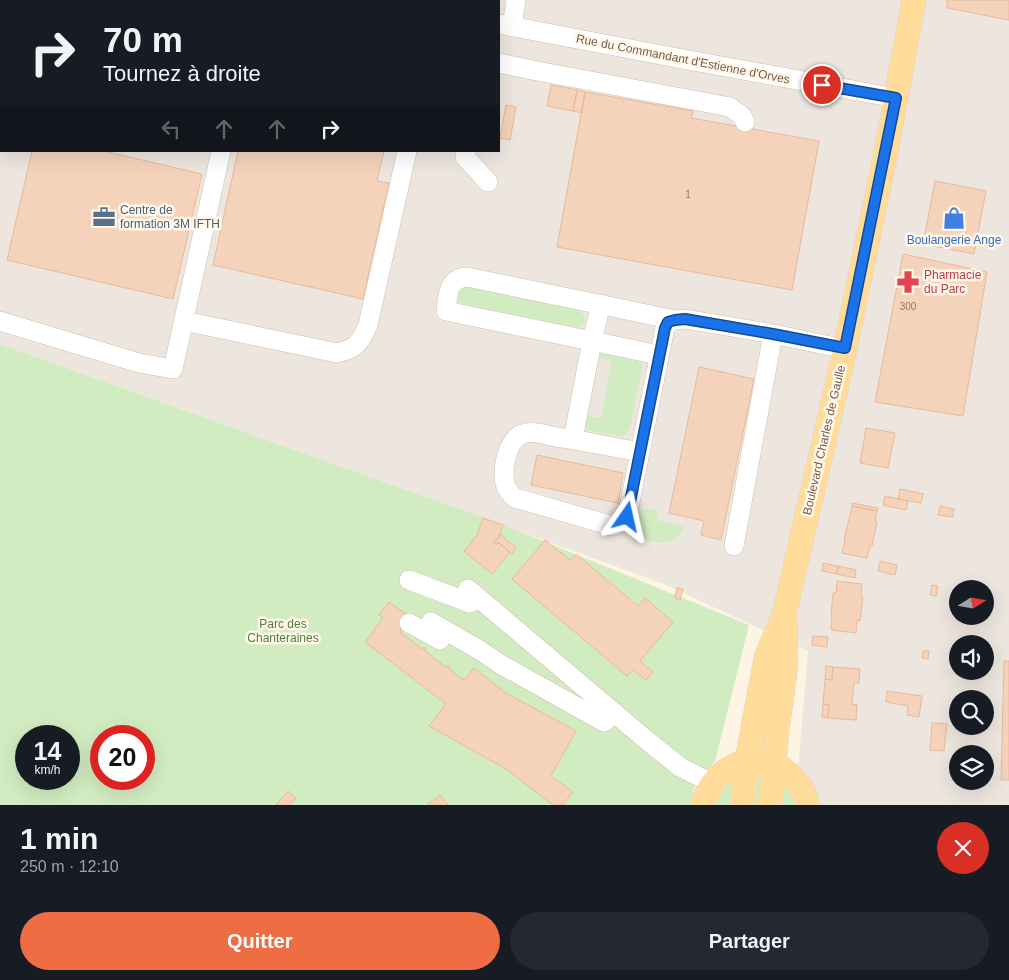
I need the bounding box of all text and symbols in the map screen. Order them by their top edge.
icon: right [20,20,85,85]
text: 70 m [103,20,183,59]
street label: Rue du Commandant d'Estienne d'Orves [575,31,791,87]
text: Tournez à droite [103,61,261,86]
pin [801,64,843,106]
icon: arrive [808,71,836,99]
icon: left [157,115,185,143]
icon: ahead [210,115,238,143]
icon: ahead [263,115,291,143]
icon: right [316,115,344,143]
house number: 1 [685,189,691,200]
place label: Centre de formation 3M IFTH [120,203,220,231]
office icon: Centre de formation 3M IFTH [91,204,117,230]
shop icon: Boulangerie Ange [941,205,967,231]
place label: Boulangerie Ange [907,233,1002,247]
place label: Pharmacie du Parc [924,268,982,296]
pharmacy icon: Pharmacie du Parc [895,269,921,295]
house number: 300 [900,301,917,312]
street label: Boulevard Charles de Gaulle [800,363,848,516]
position arrow [600,490,652,542]
north arrow [949,580,994,625]
map controls [949,580,994,790]
park label: Parc des Chanteraines [247,617,319,645]
button: sound [949,635,994,680]
button: search [949,690,994,735]
speed limit sign: 20 [90,725,155,790]
text: 14 [34,737,61,765]
button: layers [949,745,994,790]
text: km/h [34,763,61,777]
text: 1 min [20,822,98,855]
button: close [937,822,989,874]
text: 250 m · 12:10 [20,858,119,875]
button: Quitter [20,912,500,970]
button: Partager [510,912,989,970]

